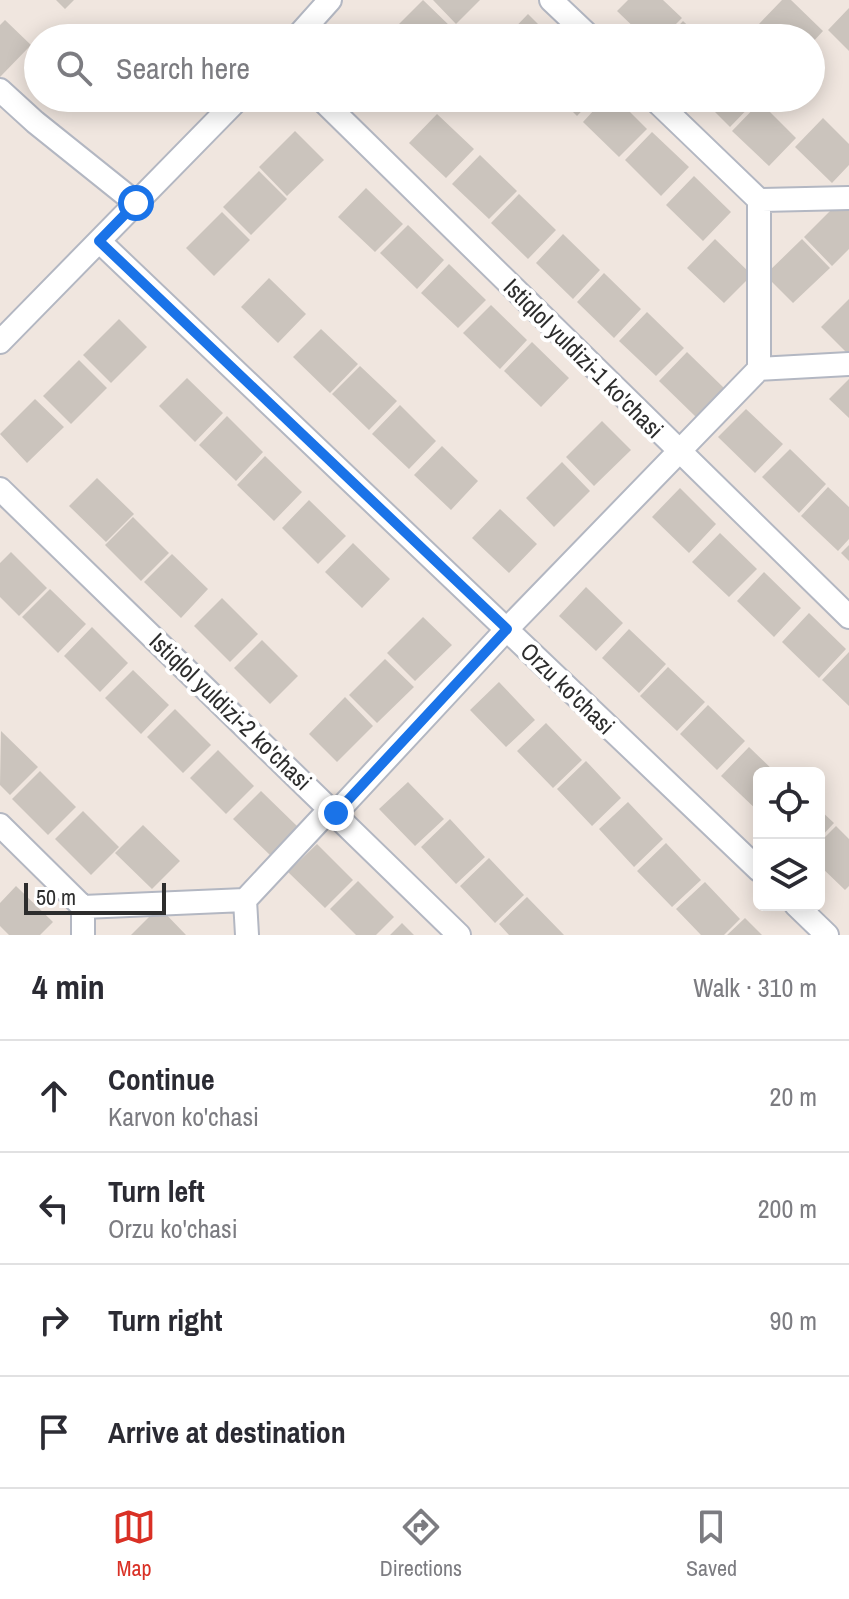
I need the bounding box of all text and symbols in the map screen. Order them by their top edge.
search box [24,24,825,112]
icon: search [52,46,96,90]
text: Search here [116,48,250,88]
route start [118,185,154,221]
street label: Istiqlol yuldizi-1 ko'chasi [497,271,671,445]
street label: Istiqlol yuldizi-2 ko'chasi [143,625,319,797]
street label: Orzu ko'chasi [514,635,622,741]
map controls [753,767,825,911]
button: locate [753,767,825,839]
route end [318,795,354,831]
button: layers [753,839,825,911]
scale bar [24,879,166,915]
text: 50 m [36,882,76,912]
text: 4 min [32,964,105,1010]
text: Walk · 310 m [693,970,817,1005]
text: Continue [108,1059,215,1099]
icon: ahead [32,1074,76,1118]
text: 20 m [770,1079,817,1114]
text: Karvon ko'chasi [108,1099,259,1134]
text: Turn left [108,1171,205,1211]
icon: left [32,1186,76,1230]
text: 200 m [758,1191,817,1226]
text: Orzu ko'chasi [108,1211,238,1246]
icon: right [32,1298,76,1342]
text: Turn right [108,1300,222,1340]
text: 90 m [770,1303,817,1338]
icon: arrive [32,1410,76,1454]
text: Arrive at destination [108,1412,346,1452]
tab: Map [112,1505,156,1583]
tab: Directions [380,1505,462,1583]
tab: Saved [686,1505,737,1583]

